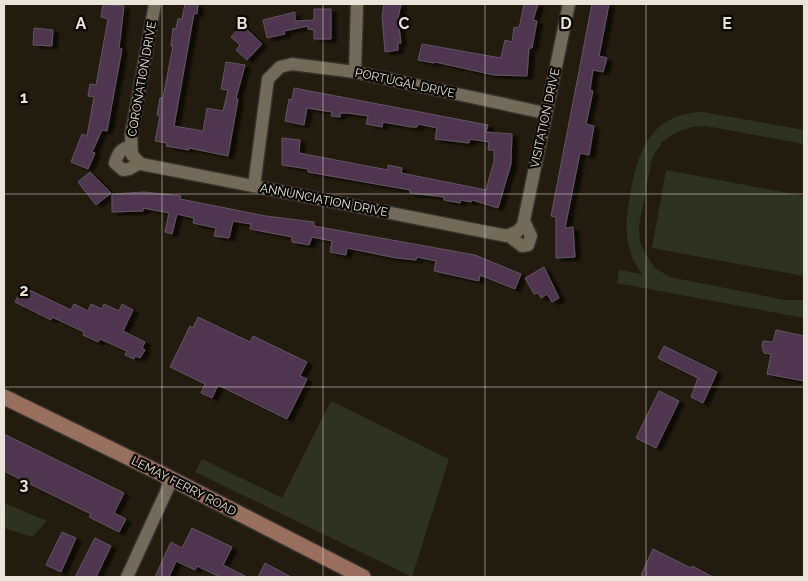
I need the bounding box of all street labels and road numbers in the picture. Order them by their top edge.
street label: CORONATION DRIVE [125,20,159,138]
street label: PORTUGAL DRIVE [354,66,456,100]
street label: VISITATION DRIVE [528,67,562,169]
street label: ANNUNCIATION DRIVE [259,181,389,219]
street label: LEMAY FERRY ROAD [129,453,239,519]

